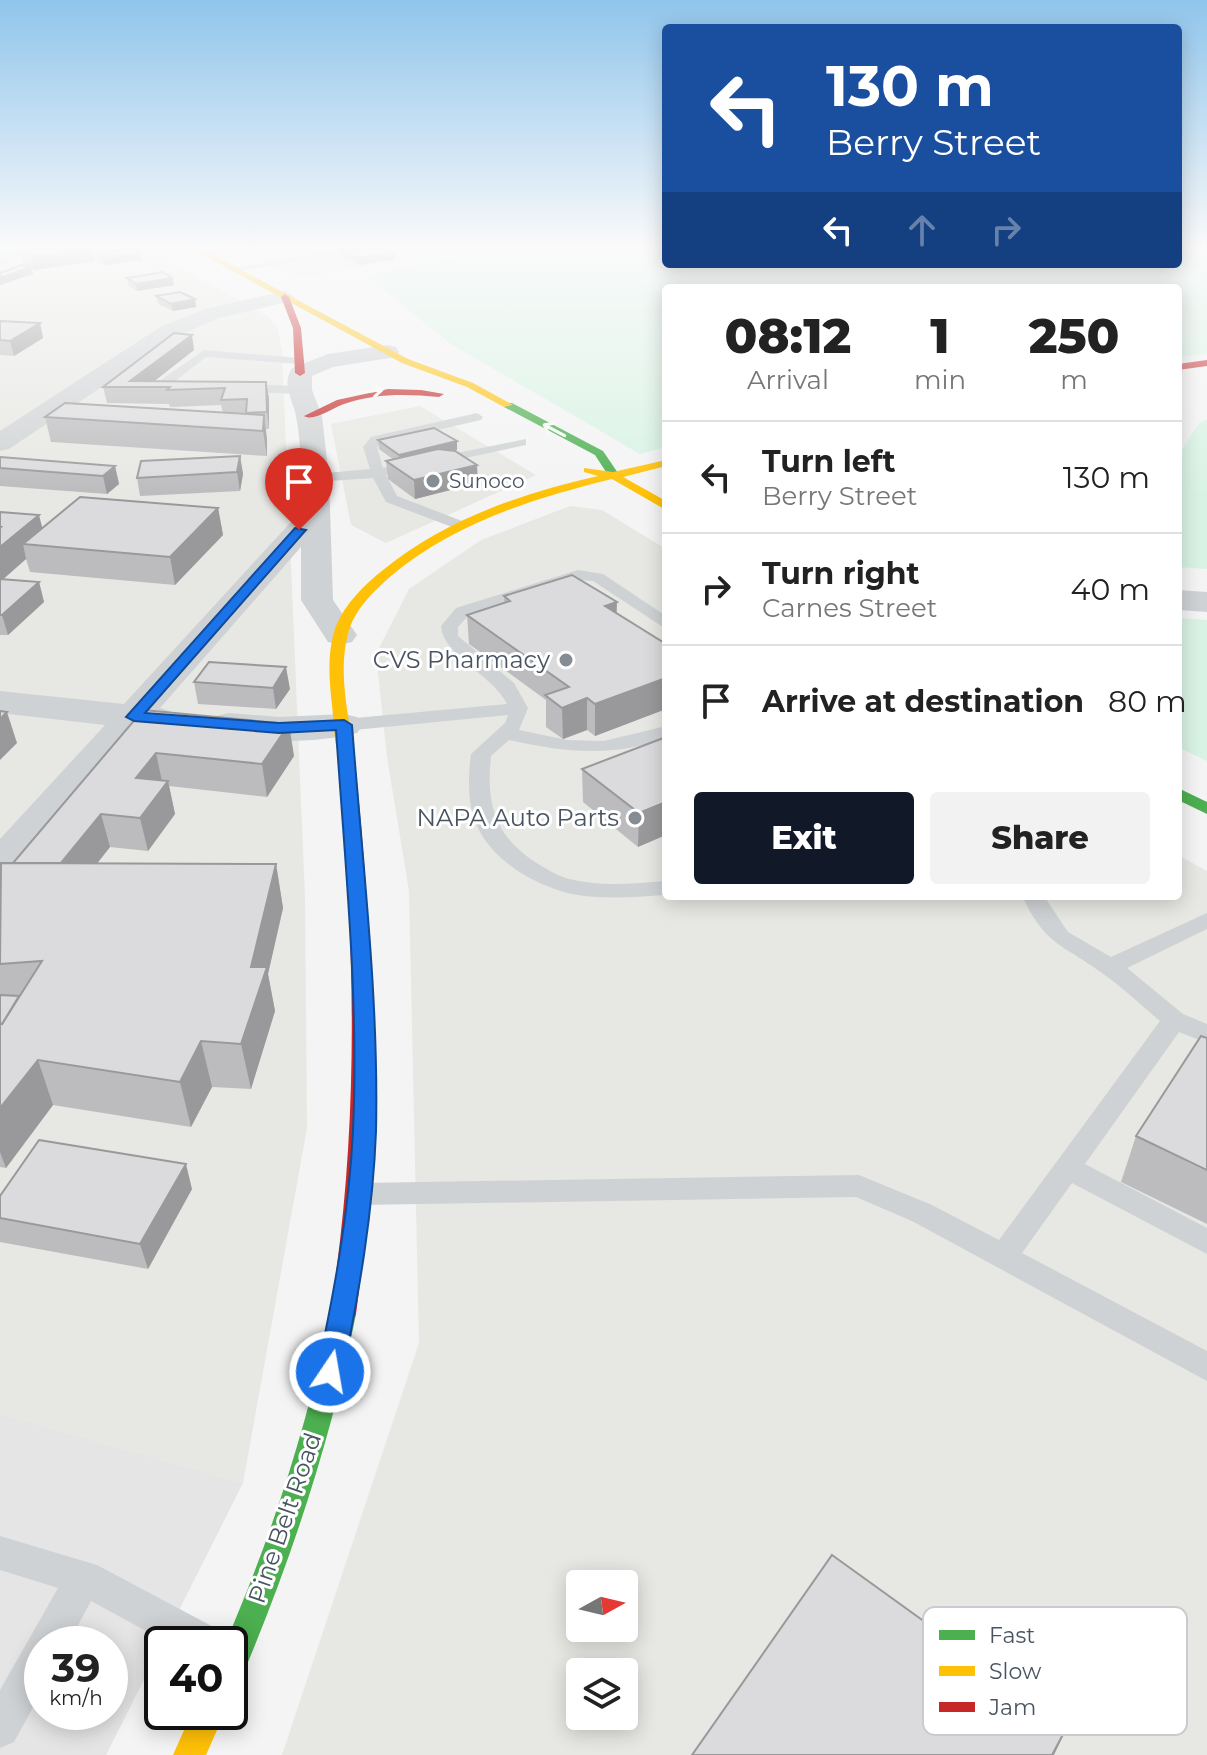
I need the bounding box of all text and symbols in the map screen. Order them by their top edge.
text: 130 m [826,52,994,120]
icon: left [694,56,798,160]
text: Berry Street [826,120,1041,164]
icon: left [816,208,860,252]
icon: ahead [900,208,944,252]
icon: right [984,208,1028,252]
text: 08:12 [725,307,851,365]
text: 1 [930,307,950,365]
text: 250 [1029,307,1119,365]
text: Arrival [747,364,829,396]
text: min [914,364,966,396]
text: m [1060,364,1088,396]
one-way arrow [357,384,384,399]
one-way arrow [543,421,567,437]
text: Turn left [762,443,895,480]
pin [265,448,333,530]
icon: left [694,455,738,499]
text: 130 m [1063,459,1150,496]
icon: arrive [277,460,321,504]
place label: Sunoco [449,469,524,493]
marker: Sunoco [424,472,442,490]
text: Berry Street [762,480,917,512]
text: Turn right [762,555,919,592]
icon: right [694,567,738,611]
text: 40 m [1071,571,1150,608]
text: Carnes Street [762,592,937,624]
place label: CVS Pharmacy [373,645,550,674]
marker: CVS Pharmacy [557,651,575,669]
icon: arrive [694,679,738,723]
text: Arrive at destination [762,683,1084,720]
text: 80 m [1108,683,1187,720]
button: Exit [694,792,914,884]
button: Share [930,792,1150,884]
place label: NAPA Auto Parts [416,803,619,832]
marker: NAPA Auto Parts [626,809,644,827]
position arrow [288,1330,372,1414]
street label: Pine Belt Road [242,1429,327,1607]
north arrow [566,1570,638,1642]
map controls [566,1570,638,1730]
legend [923,1607,1187,1735]
text: Fast [989,1622,1035,1649]
speed limit sign: 40 [144,1626,248,1730]
text: 39 [51,1643,101,1692]
button: layers [566,1658,638,1730]
text: Slow [989,1658,1042,1685]
text: km/h [49,1686,103,1710]
text: Jam [988,1694,1036,1721]

